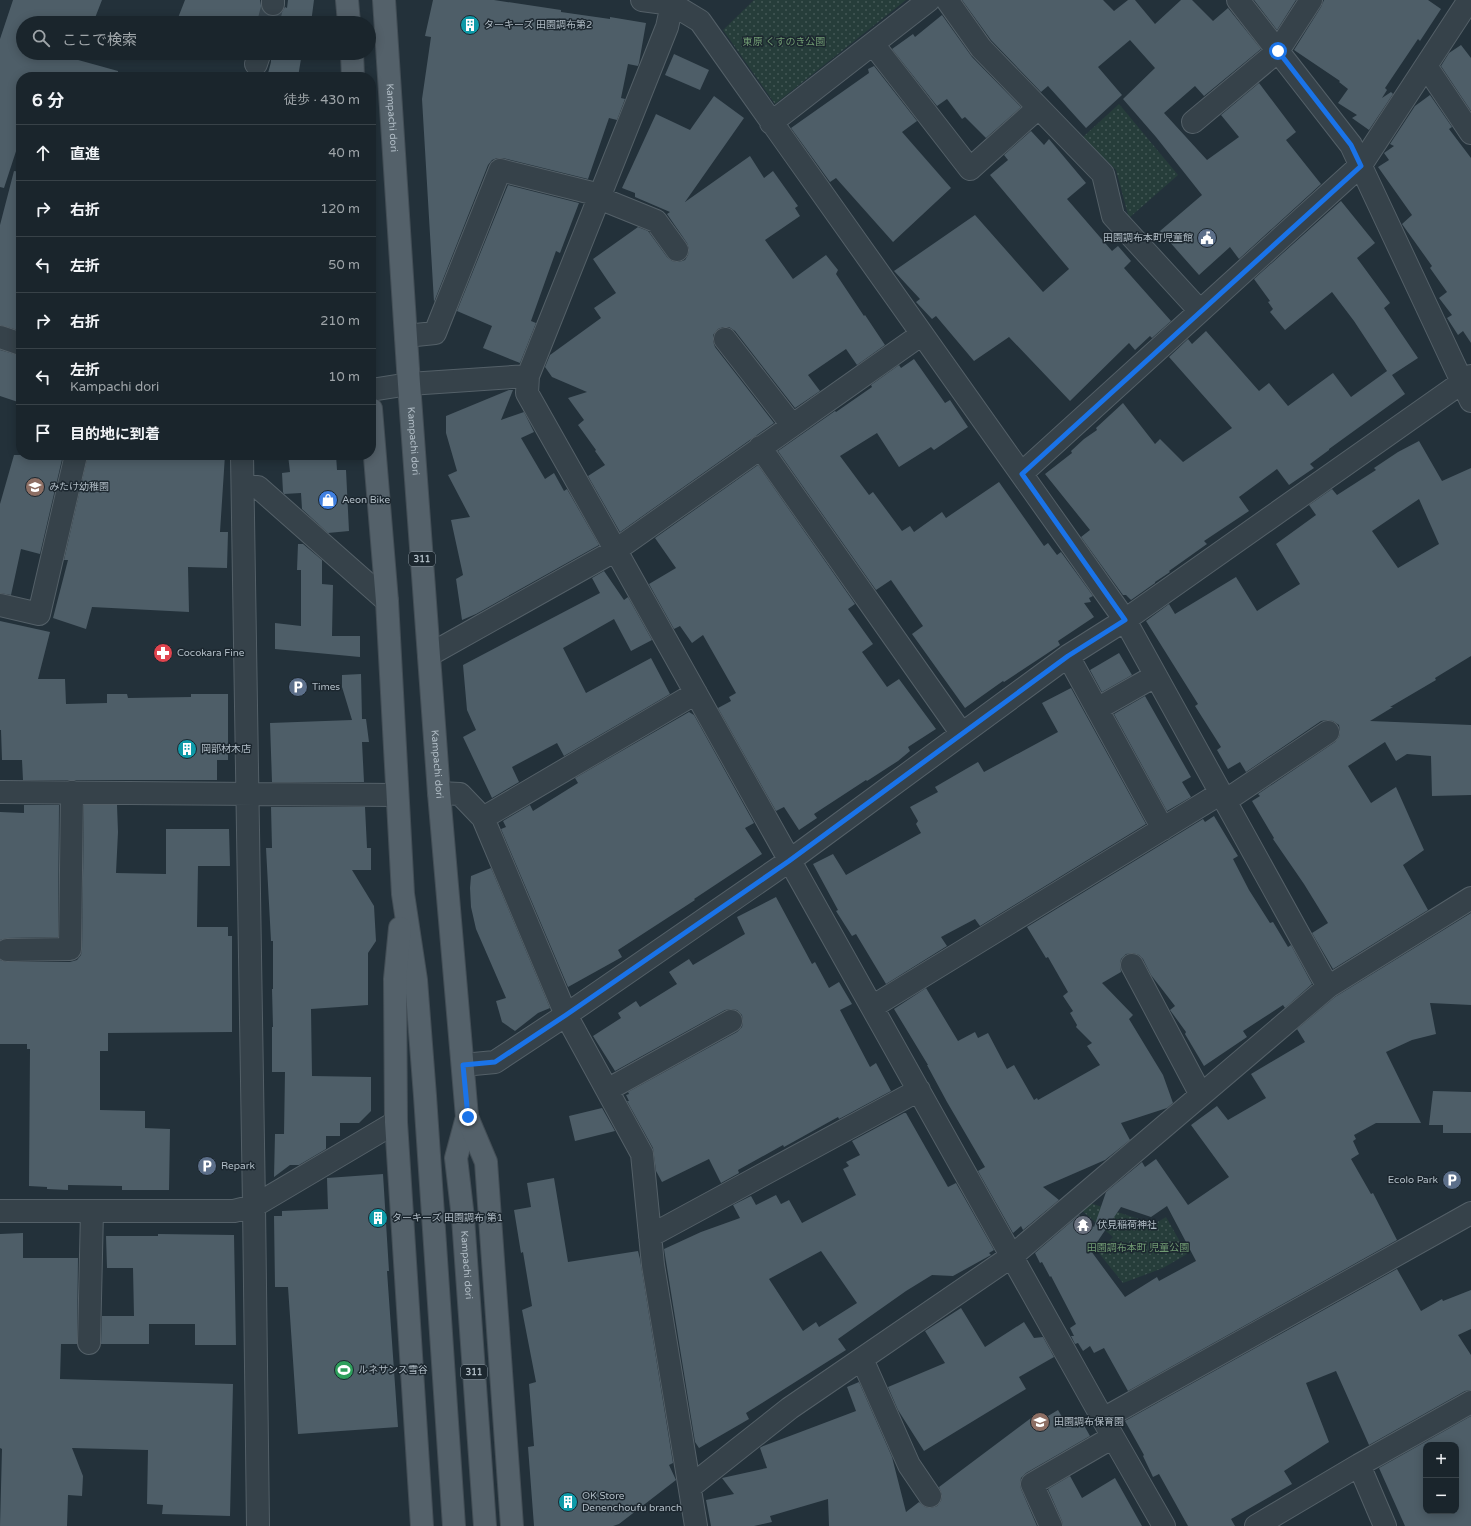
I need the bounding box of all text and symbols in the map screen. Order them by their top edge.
building icon: ターキーズ 田園調布第2 [459,14,481,36]
search box [16,16,376,60]
place label: ターキーズ 田園調布第2 [484,19,592,31]
icon: search [30,27,52,49]
text: ここで検索 [62,31,137,49]
park label: 東原 くすのき公園 [743,36,825,48]
route start [1269,42,1287,60]
street label: Kampachi dori [383,83,400,152]
text: 6 分 [32,90,64,111]
text: 徒歩 · 430 m [284,92,360,108]
icon: ahead [32,142,54,164]
text: 直進 [70,145,100,163]
text: 40 m [328,145,360,161]
icon: right [32,198,54,220]
text: 右折 [70,201,100,219]
text: 120 m [320,201,360,217]
public building icon: 田園調布本町児童館 [1196,227,1218,249]
place label: 田園調布本町児童館 [1103,232,1193,244]
icon: left [32,254,54,276]
text: 左折 [70,257,100,275]
text: 50 m [328,257,360,273]
icon: right [32,310,54,332]
text: 右折 [70,313,100,331]
text: 210 m [320,313,360,329]
text: 左折 [70,361,100,379]
icon: left [32,366,54,388]
text: 10 m [328,369,360,385]
text: Kampachi dori [70,379,159,395]
street label: Kampachi dori [405,406,422,476]
icon: arrive [32,422,54,444]
text: 目的地に到着 [70,425,160,443]
school or university icon: みたけ幼稚園 [24,476,46,498]
place label: みたけ幼稚園 [49,481,109,493]
shop icon: Aeon Bike [317,489,339,511]
place label: Aeon Bike [342,494,390,506]
road number: 311 [409,552,435,566]
pharmacy icon: Cocokara Fine [152,642,174,664]
place label: Cocokara Fine [177,647,245,659]
parking icon: Times [287,676,309,698]
place label: Times [312,681,340,693]
street label: Kampachi dori [428,729,445,799]
building icon: 岡部材木店 [176,738,198,760]
place label: 岡部材木店 [201,743,251,755]
route end [459,1108,477,1126]
parking icon: Repark [196,1155,218,1177]
place label: Repark [221,1160,256,1172]
parking icon: Ecolo Park [1441,1169,1463,1191]
place label: Ecolo Park [1388,1174,1439,1186]
building icon: ターキーズ 田園調布 第1 [367,1207,389,1229]
place label: ターキーズ 田園調布 第1 [392,1212,503,1224]
temple icon: 伏見稲荷神社 [1072,1214,1094,1236]
place label: 伏見稲荷神社 [1097,1219,1157,1231]
street label: Kampachi dori [458,1230,475,1300]
park label: 田園調布本町 児童公園 [1087,1242,1189,1254]
sports icon: ルネサンス雪谷 [333,1359,355,1381]
place label: ルネサンス雪谷 [358,1364,428,1376]
road number: 311 [461,1365,487,1379]
school or university icon: 田園調布保育園 [1029,1411,1051,1433]
place label: 田園調布保育園 [1054,1416,1124,1428]
map controls [1423,1442,1459,1514]
button: + [1423,1442,1459,1478]
button: − [1423,1478,1459,1514]
place label: OK Store Denenchoufu branch [582,1490,682,1514]
building icon: OK Store Denenchoufu branch [557,1491,579,1513]

